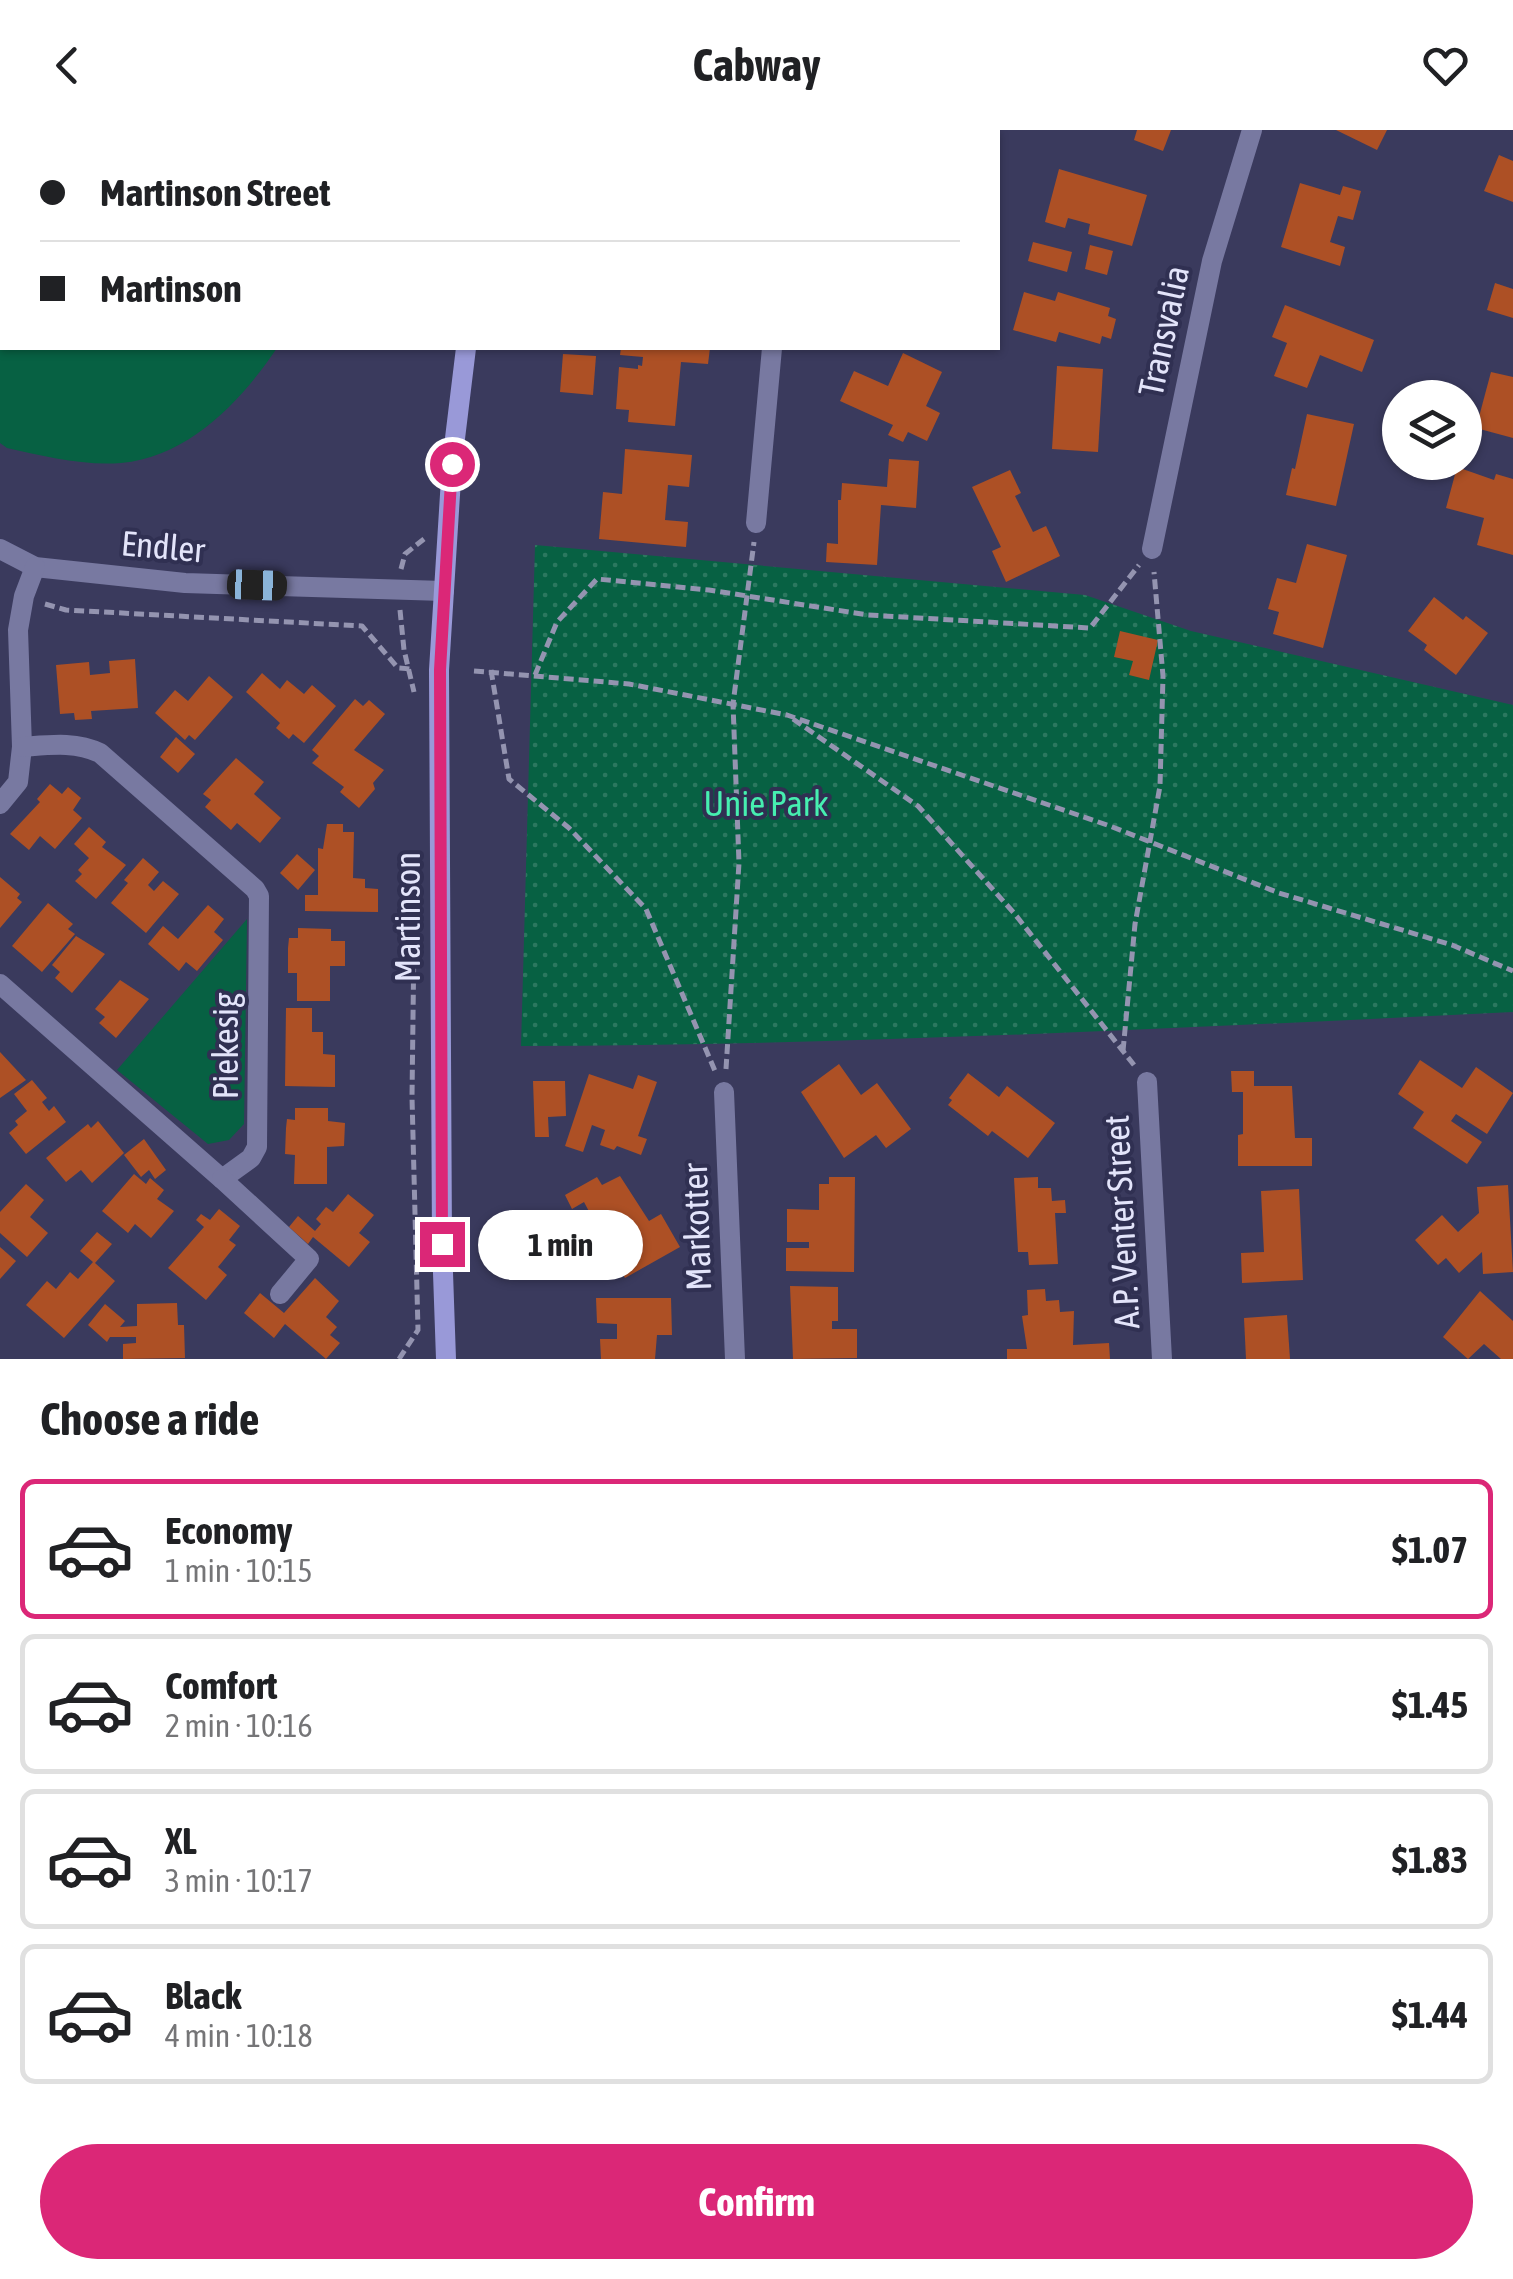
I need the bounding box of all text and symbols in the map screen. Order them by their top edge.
icon: back [40,38,95,93]
icon: heart [1418,38,1473,93]
text: Cabway [693,39,820,91]
text: Martinson Street [100,171,330,214]
street label: Transvalia [1130,262,1196,400]
text: Martinson [100,267,242,310]
map controls [1382,380,1482,480]
button: layers [1382,380,1482,480]
route start [430,442,475,487]
street label: Endler [120,522,207,570]
car [226,569,288,601]
park label: Unie Park [704,783,828,823]
street label: Martinson [387,852,427,982]
street label: Piekesig [205,993,245,1099]
street label: A.P. Venter Street [1095,1114,1147,1330]
street label: Markotter [674,1162,718,1291]
callout: 1 min [477,1209,642,1279]
route end [420,1222,465,1267]
text: 1 min [528,1226,593,1263]
text: Choose a ride [40,1393,259,1445]
icon: car [45,1504,135,1594]
text: Economy [165,1509,292,1552]
text: $1.07 [1392,1528,1468,1571]
text: 1 min · 10:15 [165,1552,312,1589]
icon: car [45,1659,135,1749]
text: Comfort [165,1664,277,1707]
text: $1.45 [1392,1683,1468,1726]
text: 2 min · 10:16 [165,1707,312,1744]
icon: car [45,1814,135,1904]
text: XL [165,1819,197,1862]
text: $1.83 [1392,1838,1468,1881]
text: 3 min · 10:17 [165,1862,312,1899]
icon: car [45,1969,135,2059]
text: Black [165,1974,242,2017]
text: $1.44 [1392,1993,1468,2036]
text: 4 min · 10:18 [165,2017,312,2054]
button: Confirm [40,2144,1473,2259]

